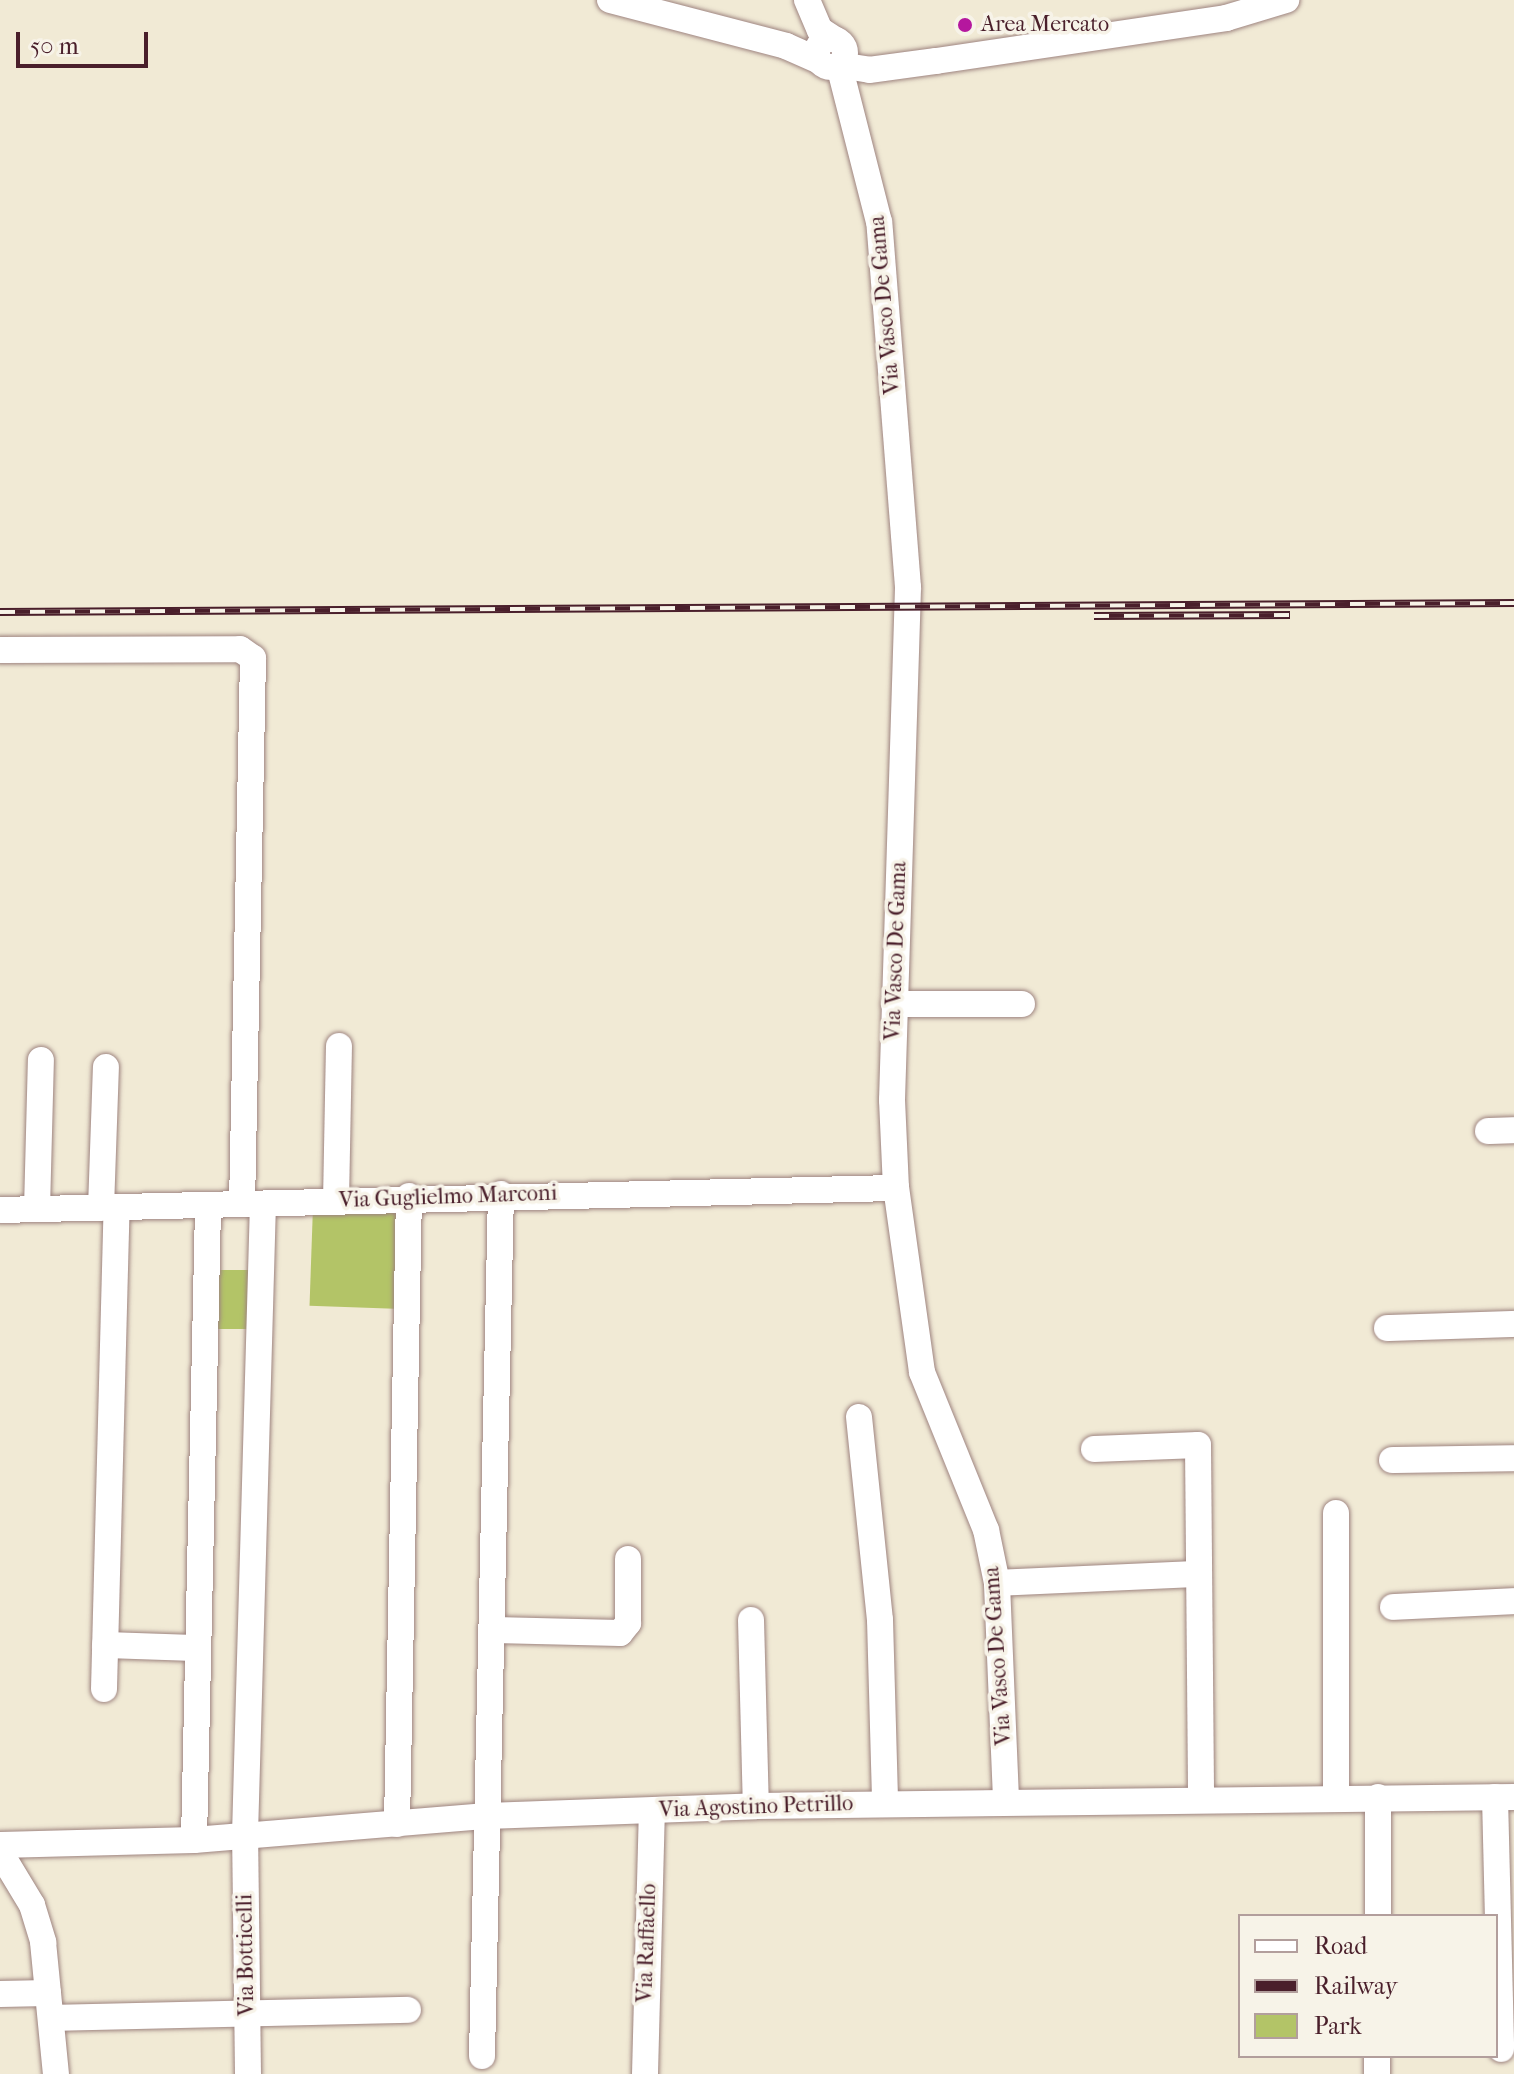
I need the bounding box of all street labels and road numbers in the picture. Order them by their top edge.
street label: Via Vasco De Gama [864,215,906,395]
street label: Via Vasco De Gama [880,861,912,1041]
street label: Via Guglielmo Marconi [338,1180,558,1214]
street label: Via Vasco De Gama [979,1566,1017,1746]
street label: Via Agostino Petrillo [658,1790,854,1824]
street label: Via Raffaello [632,1883,662,2003]
street label: Via Botticelli [232,1894,260,2016]

